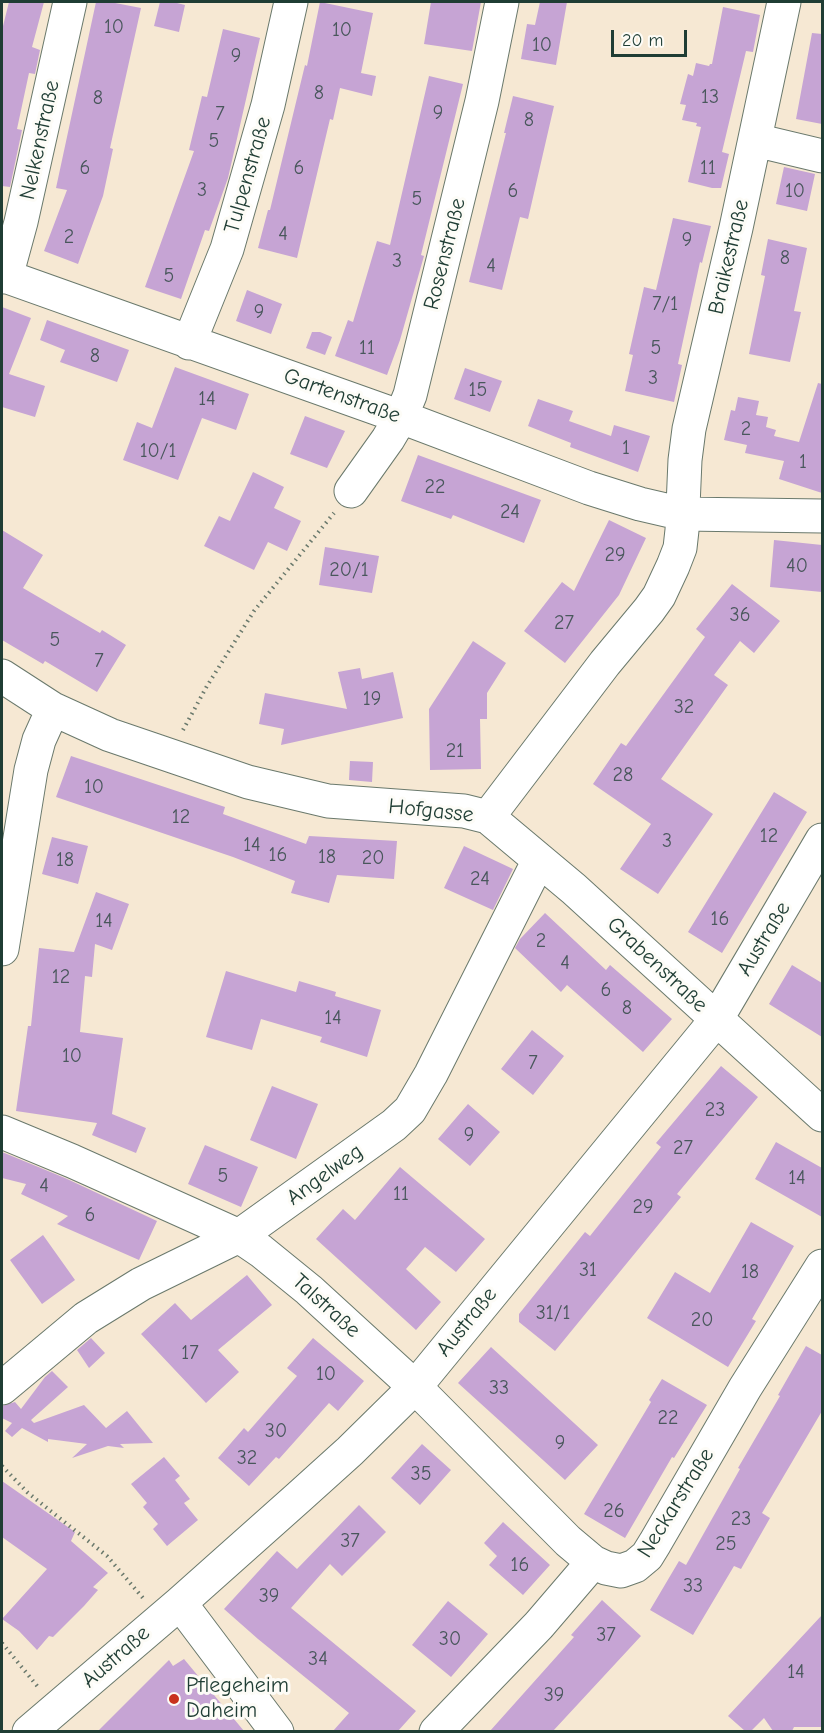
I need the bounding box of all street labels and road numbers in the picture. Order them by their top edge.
street label: Nelkenstraße [14,78,66,202]
street label: Tulpenstraße [219,114,277,236]
street label: Rosenstraße [418,195,472,313]
street label: Braikestraße [703,197,755,317]
street label: Gartenstraße [280,363,404,429]
street label: Hofgasse [387,793,475,829]
street label: Austraße [732,897,796,981]
street label: Grabenstraße [601,912,713,1018]
street label: Angelweg [282,1138,368,1212]
street label: Talstraße [286,1268,366,1344]
street label: Austraße [431,1282,503,1362]
street label: Neckarstraße [632,1443,720,1563]
street label: Austraße [76,1620,156,1694]

